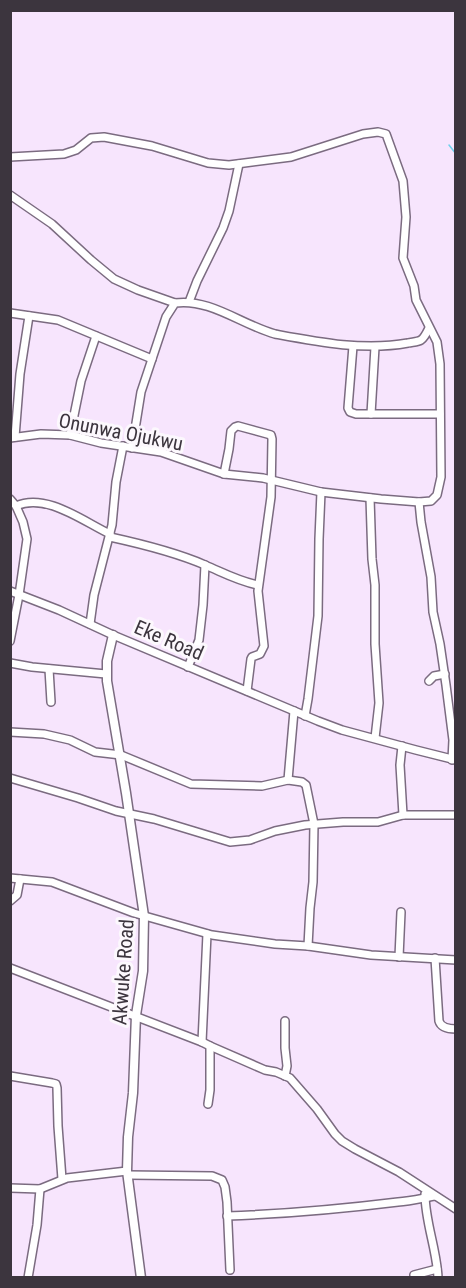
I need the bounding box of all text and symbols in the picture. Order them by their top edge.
street label: Onunwa Ojukwu [57,408,185,456]
street label: Eke Road [131,615,207,665]
street label: Akwuke Road [107,918,139,1026]

